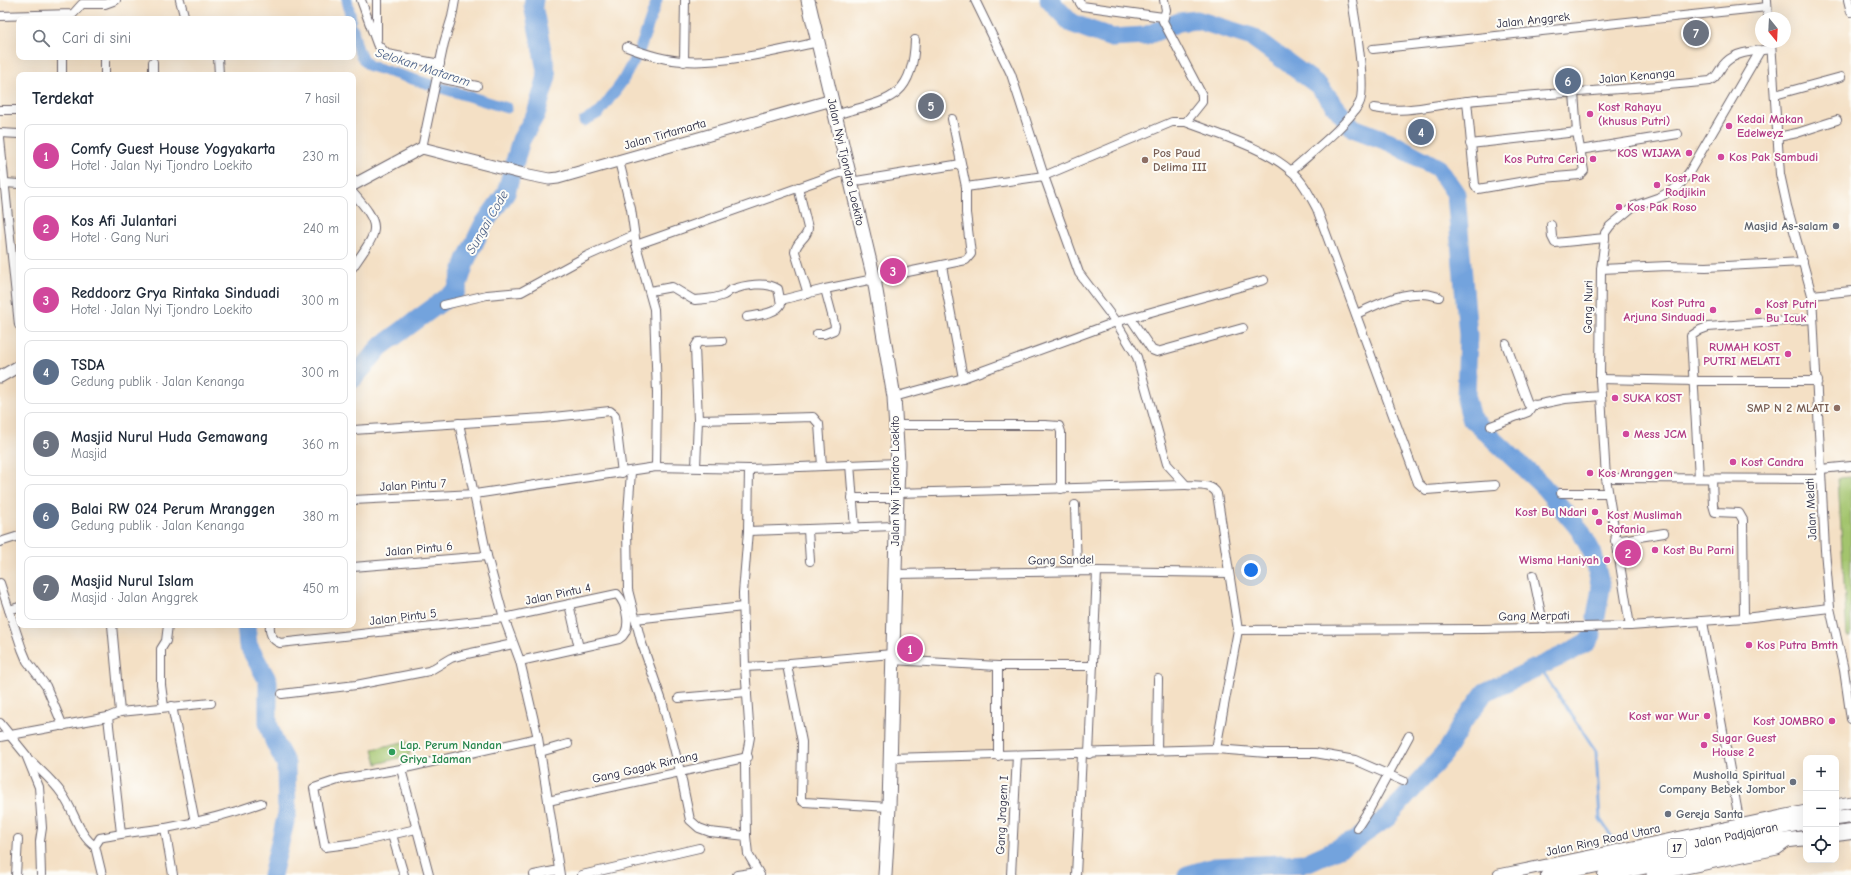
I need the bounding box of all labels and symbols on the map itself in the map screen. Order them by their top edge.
street label: Jalan Anggrek [1496,9,1571,31]
north arrow [1755,12,1791,48]
pin: 7 [1683,18,1709,48]
water label: Selokan Mataram [374,45,472,89]
pin: 6 [1555,66,1581,96]
street label: Jalan Kenanga [1599,66,1675,86]
pin: 5 [918,91,944,121]
street label: Jalan Nyi Tjondro Loekito [824,97,868,227]
place label: Kost Rahayu (khusus Putri) [1598,100,1670,128]
marker: Kost Rahayu (khusus Putri) [1585,109,1595,119]
place label: Kedai Makan Edelweyz [1737,112,1803,140]
street label: Jalan Tirtamarta [623,116,707,152]
pin: 4 [1408,117,1434,147]
marker: Kedai Makan Edelweyz [1724,121,1734,131]
place label: Pos Paud Delima III [1153,146,1207,174]
place label: KOS WIJAYA [1617,146,1681,160]
marker: KOS WIJAYA [1684,148,1694,158]
place label: Kos Pak Sambudi [1729,150,1818,164]
place label: Kos Putra Ceria [1504,152,1585,166]
marker: Kos Pak Sambudi [1716,152,1726,162]
marker: Kos Putra Ceria [1588,154,1598,164]
marker: Pos Paud Delima III [1140,155,1150,165]
place label: Kost Pak Rodjikin [1665,171,1710,199]
marker: Kost Pak Rodjikin [1652,180,1662,190]
water label: Sungai Code [463,187,511,256]
place label: Kos Pak Roso [1627,200,1697,214]
marker: Kos Pak Roso [1614,202,1624,212]
place label: Masjid As-salam [1744,219,1828,233]
marker: Masjid As-salam [1831,221,1841,231]
pin: 3 [880,256,906,286]
street label: Gang Nuri [1581,280,1595,334]
place label: Kost Putra Arjuna Sinduadi [1624,296,1705,324]
place label: Kost Putri Bu Icuk [1766,297,1817,325]
marker: Kost Putra Arjuna Sinduadi [1708,305,1718,315]
marker: Kost Putri Bu Icuk [1753,306,1763,316]
place label: RUMAH KOST PUTRI MELATI [1703,340,1781,368]
marker: RUMAH KOST PUTRI MELATI [1783,349,1793,359]
place label: SUKA KOST [1623,391,1683,405]
marker: SUKA KOST [1610,393,1620,403]
place label: SMP N 2 MLATI [1747,401,1829,415]
marker: SMP N 2 MLATI [1832,403,1842,413]
street label: Jalan Nyi Tjondro Loekito [888,416,902,546]
place label: Mess JCM [1634,427,1687,441]
marker: Mess JCM [1621,429,1631,439]
place label: Kost Candra [1741,455,1804,469]
marker: Kost Candra [1728,457,1738,467]
place label: Kos Mranggen [1598,466,1673,480]
marker: Kos Mranggen [1585,468,1595,478]
street label: Jalan Pintu 7 [379,476,447,494]
street label: Jalan Melati [1802,478,1820,540]
place label: Kost Bu Ndari [1515,505,1587,519]
marker: Kost Bu Ndari [1590,507,1600,517]
place label: Kost Muslimah Rafania [1607,508,1682,536]
marker: Kost Muslimah Rafania [1594,517,1604,527]
pin: 2 [1615,538,1641,568]
street label: Jalan Pintu 6 [385,539,453,559]
place label: Kost Bu Parni [1663,543,1734,557]
marker: Kost Bu Parni [1650,545,1660,555]
street label: Gang Sandel [1028,552,1094,568]
place label: Wisma Haniyah [1519,553,1599,567]
marker: Wisma Haniyah [1602,555,1612,565]
your location [1241,560,1261,580]
street label: Jalan Pintu 4 [524,580,592,608]
street label: Jalan Pintu 5 [369,606,437,628]
street label: Gang Merpati [1498,608,1570,624]
pin: 1 [897,634,923,664]
place label: Kos Putra Bmth [1757,638,1838,652]
marker: Kos Putra Bmth [1744,640,1754,650]
place label: Kost war Wur [1629,709,1699,723]
marker: Kost war Wur [1702,711,1712,721]
place label: Kost JOMBRO [1753,714,1824,728]
marker: Kost JOMBRO [1827,716,1837,726]
place label: Sugar Guest House 2 [1712,731,1777,759]
place label: Lap. Perum Nandan Griya Idaman [400,738,502,766]
marker: Sugar Guest House 2 [1699,740,1709,750]
marker: Lap. Perum Nandan Griya Idaman [387,747,397,757]
street label: Gang Gagak Rimang [591,748,699,786]
place label: Musholla Spiritual Company Bebek Jombor [1659,768,1785,796]
street label: Gang Jragem I [993,775,1011,855]
marker: Musholla Spiritual Company Bebek Jombor [1788,777,1798,787]
place label: Gereja Santa [1676,807,1743,821]
marker: Gereja Santa [1663,809,1673,819]
street label: Jalan Padjajaran [1693,819,1779,851]
street label: Jalan Ring Road Utara [1545,821,1661,859]
road number: 17 [1668,839,1686,857]

